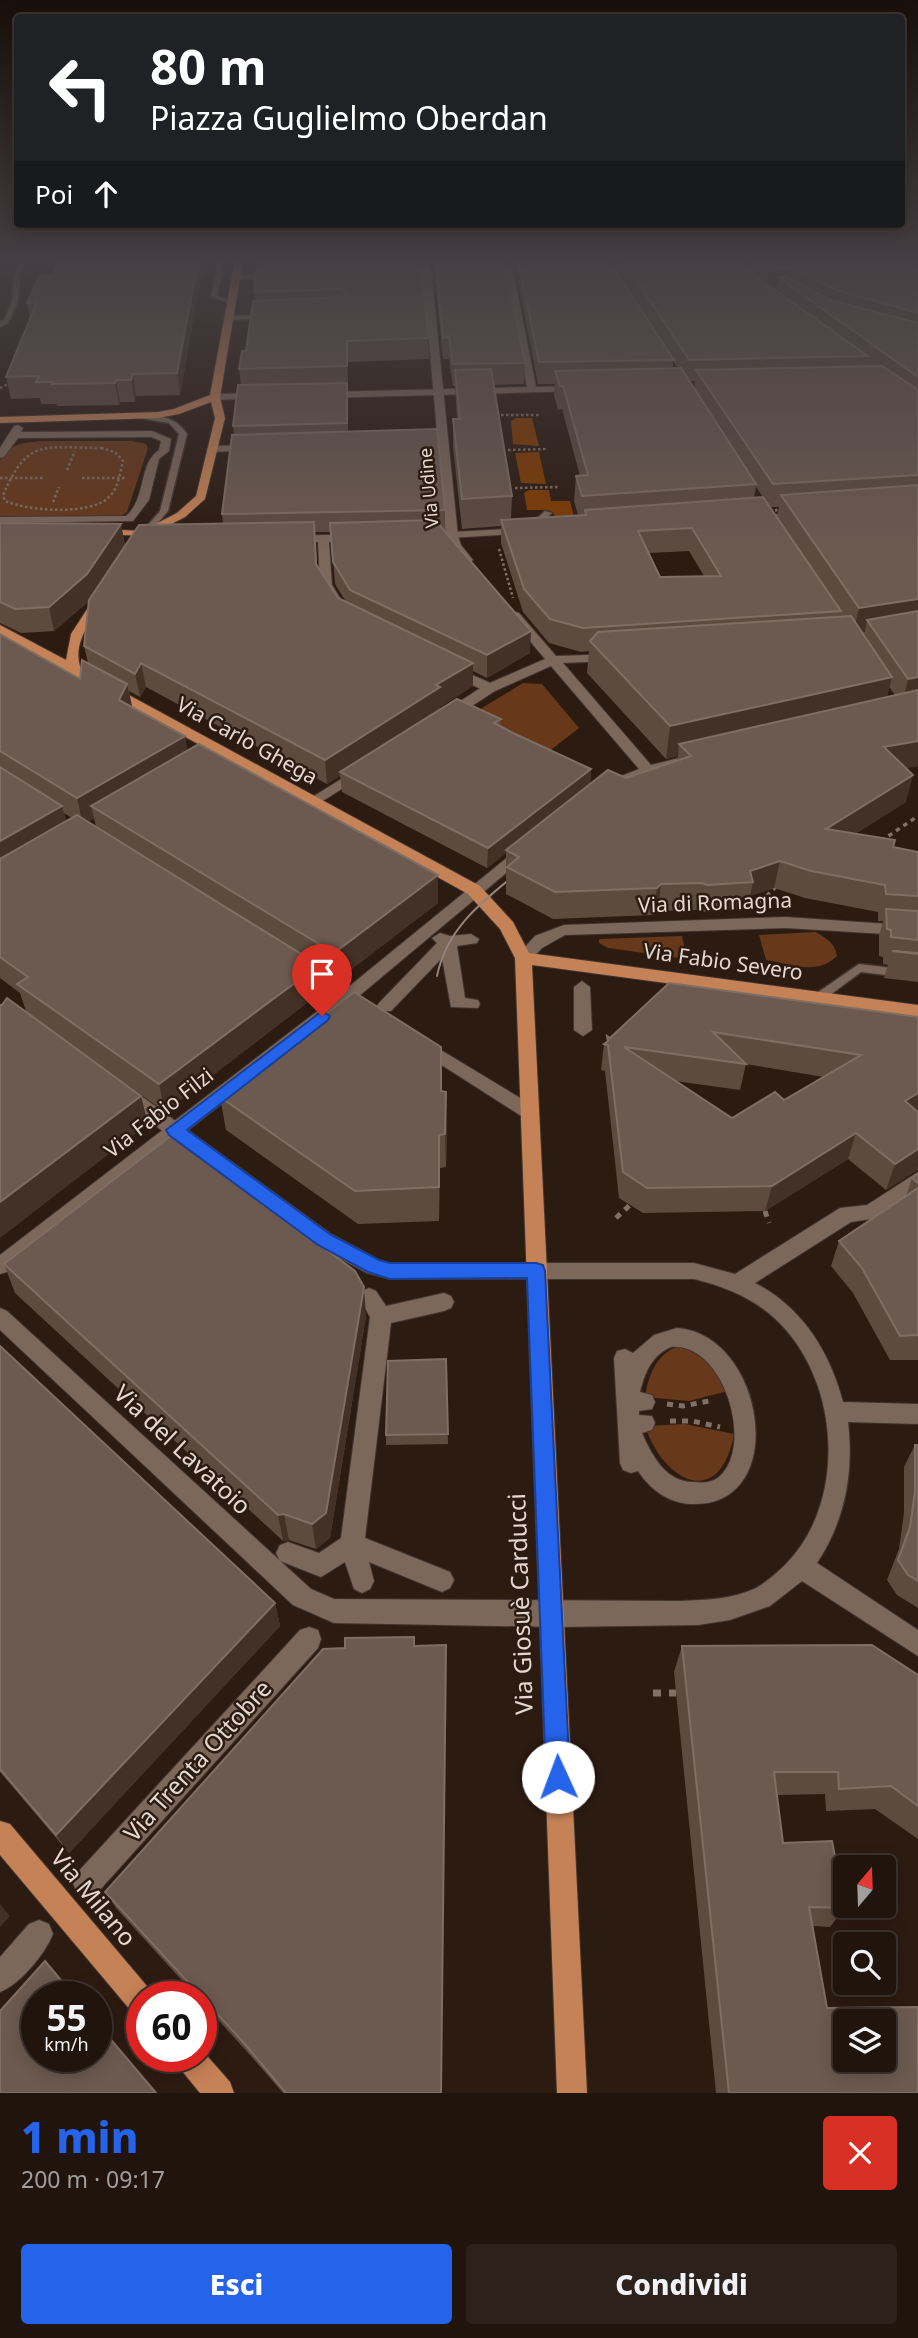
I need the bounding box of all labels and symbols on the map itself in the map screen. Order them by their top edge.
street label: Via Udine [413,447,443,529]
street label: Via Carlo Ghega [172,690,323,791]
street label: Via di Romagna [638,885,792,919]
street label: Via Fabio Severo [642,936,805,986]
pin [292,944,352,1016]
street label: Via Fabio Filzi [98,1061,219,1164]
street label: Via del Lavatoio [107,1377,259,1521]
street label: Via Giosuè Carducci [499,1493,540,1715]
street label: Via Trenta Ottobre [115,1672,278,1848]
position arrow [521,1740,595,1814]
street label: Via Milano [44,1842,144,1953]
north arrow [833,1855,896,1918]
speed limit sign: 60 [126,1981,217,2072]

